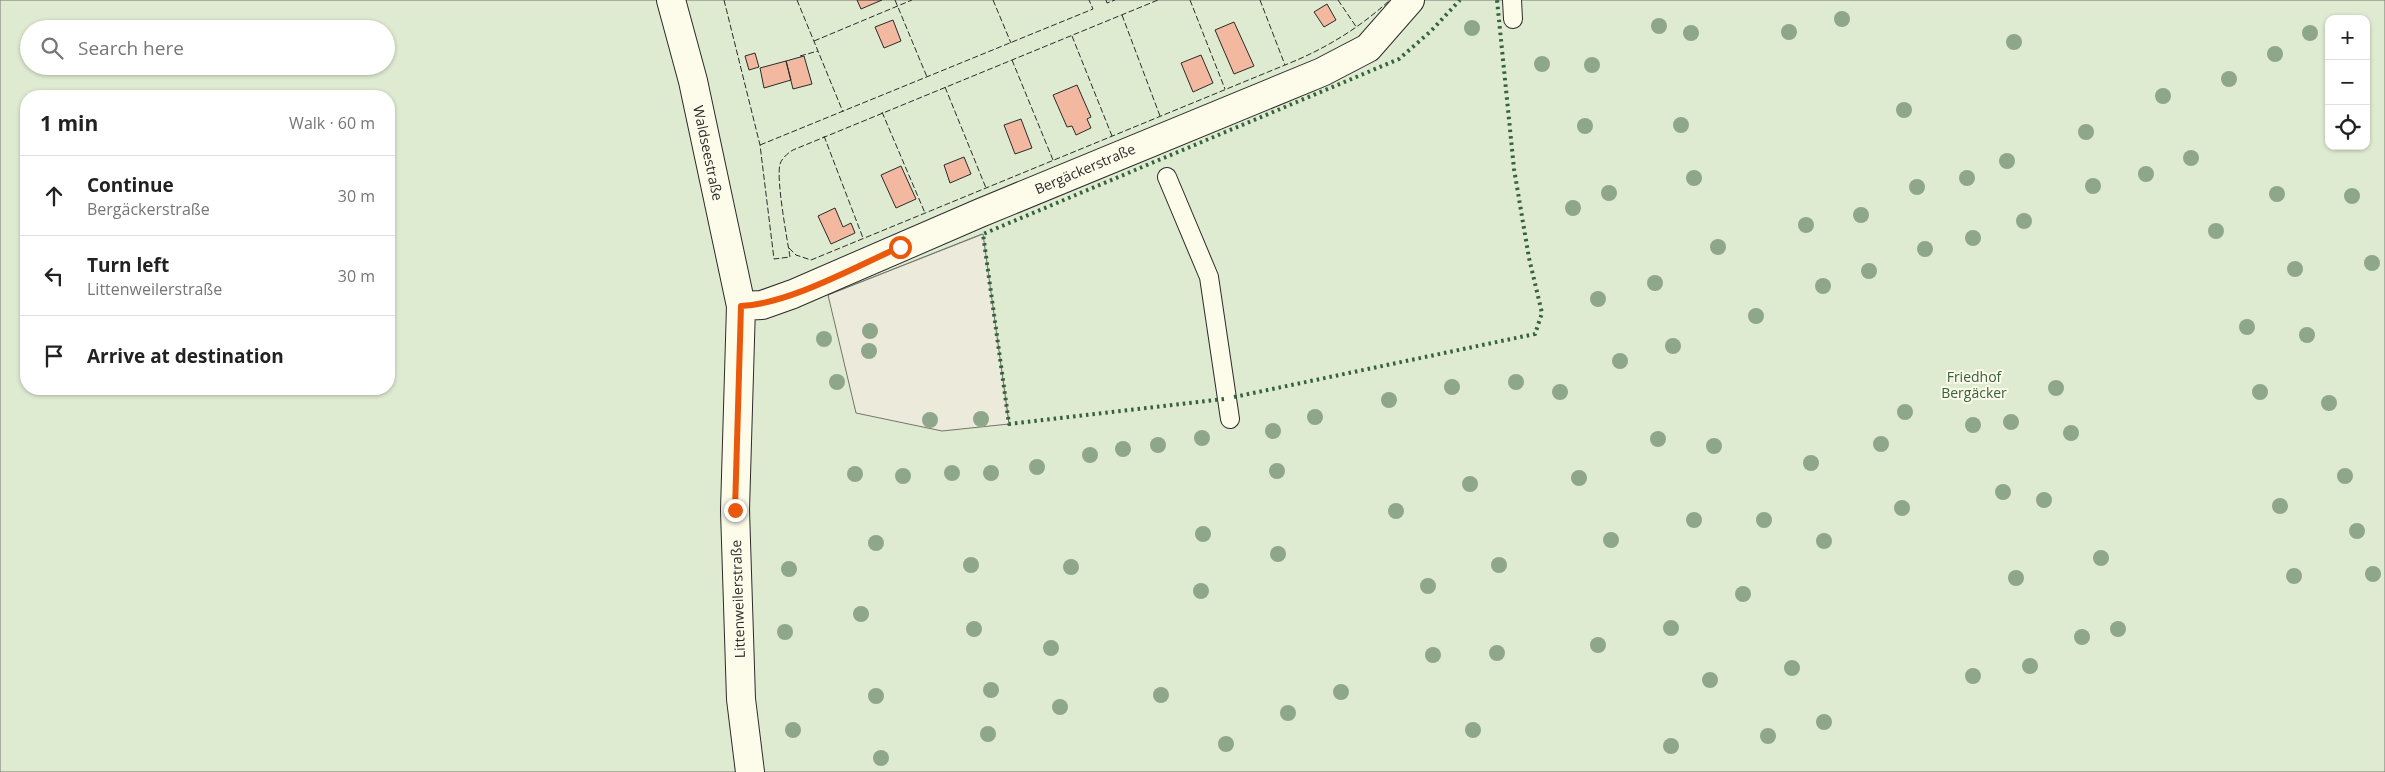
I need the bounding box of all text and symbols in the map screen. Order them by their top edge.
map controls [2325,15,2370,150]
button: + [2325,15,2370,60]
search box [20,20,395,75]
icon: search [38,34,66,62]
text: Search here [78,35,184,61]
button: − [2325,60,2370,105]
street label: Waldseestraße [689,104,728,202]
button: locate [2325,105,2370,150]
text: 1 min [40,109,98,137]
text: Walk · 60 m [289,112,375,134]
street label: Bergäckerstraße [1032,139,1138,198]
text: Continue [87,172,174,198]
icon: ahead [40,182,68,210]
text: 30 m [338,185,375,207]
text: Bergäckerstraße [87,198,210,220]
route start [889,236,912,259]
text: Turn left [87,252,169,278]
icon: left [40,262,68,290]
text: 30 m [338,265,375,287]
text: Littenweilerstraße [87,278,222,300]
icon: arrive [40,342,68,370]
text: Arrive at destination [87,343,284,369]
park label: Friedhof Bergäcker [1941,367,2007,402]
route end [724,499,747,522]
street label: Littenweilerstraße [726,539,749,659]

